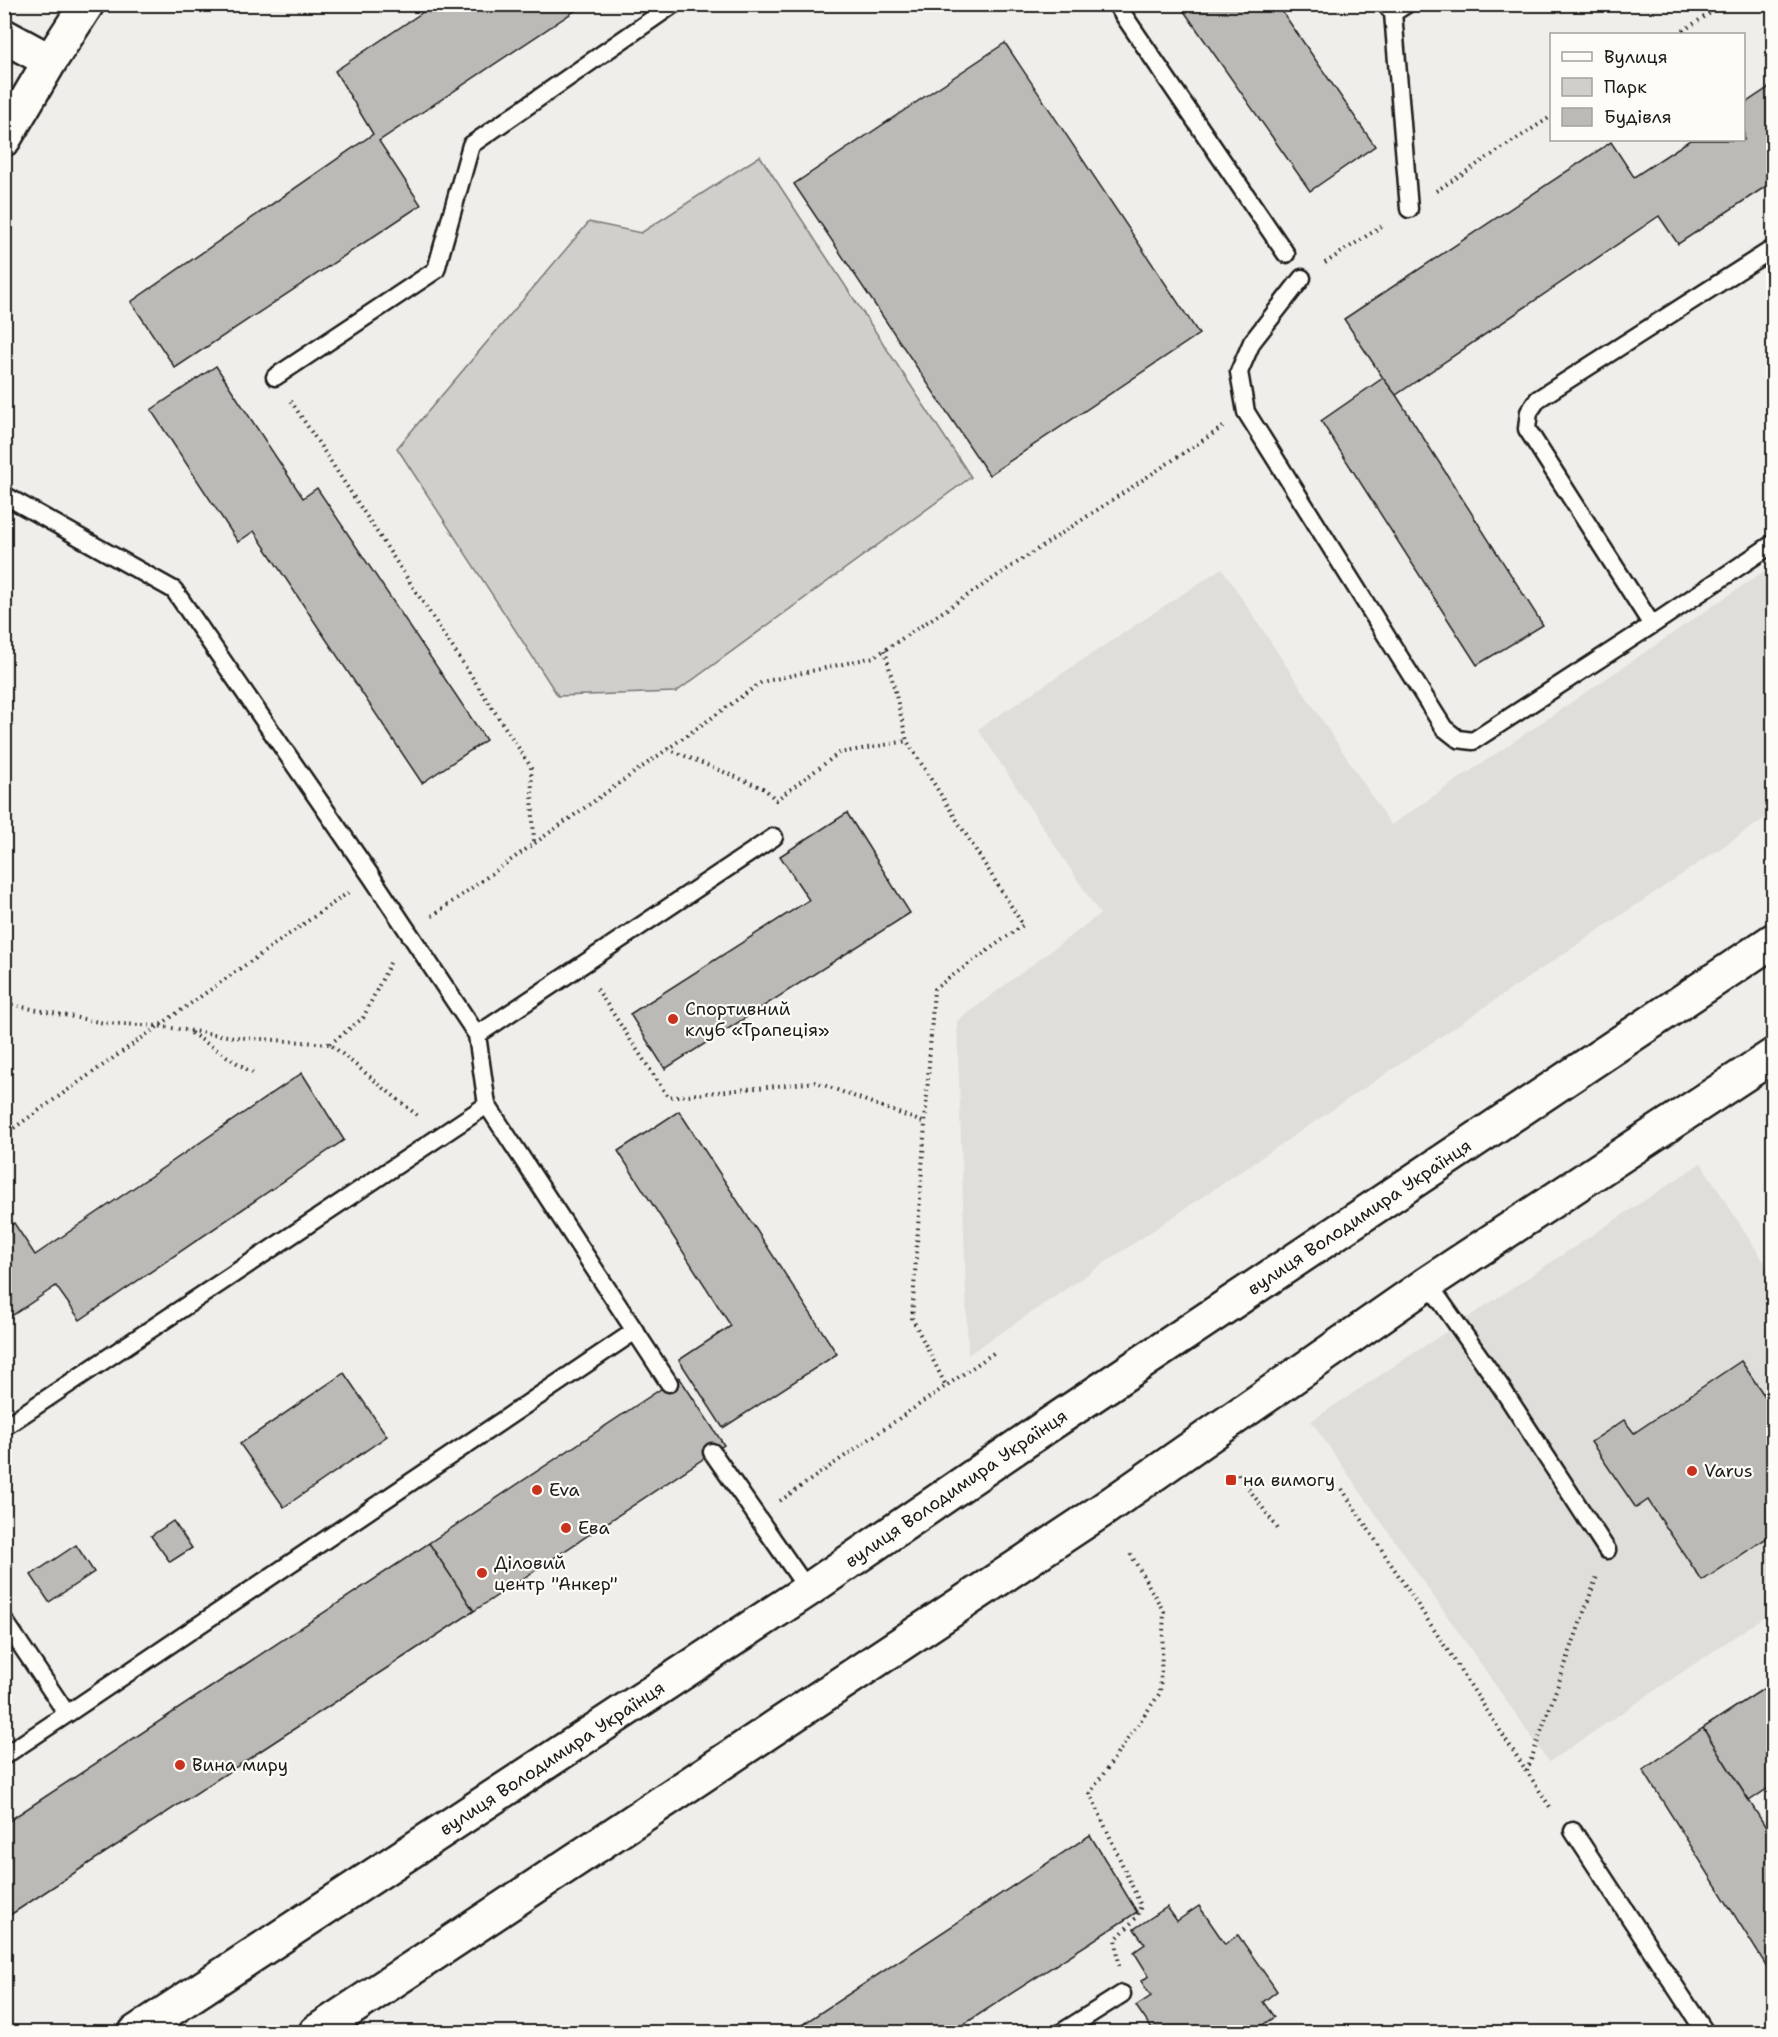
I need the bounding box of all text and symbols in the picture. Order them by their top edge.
legend [1550,33,1745,141]
text: Вулиця [1604,45,1668,69]
text: Парк [1604,75,1647,99]
text: Будівля [1604,105,1672,129]
place label: Спортивний клуб «Трапеція» [685,997,829,1042]
marker: Спортивний клуб «Трапеція» [666,1012,680,1026]
street label: вулиця Володимира Українця [1243,1134,1476,1301]
street label: вулиця Володимира Українця [840,1404,1072,1573]
place label: Varus [1704,1459,1753,1483]
marker: Varus [1685,1464,1699,1478]
place label: на вимогу [1243,1468,1335,1492]
marker: на вимогу [1224,1473,1238,1487]
place label: Eva [549,1478,580,1502]
marker: Eva [530,1483,544,1497]
place label: Ева [578,1516,610,1540]
marker: Ева [559,1521,573,1535]
place label: Діловий центр "Анкер" [494,1551,618,1596]
marker: Діловий центр "Анкер" [475,1566,489,1580]
street label: вулиця Володимира Українця [435,1676,669,1841]
place label: Вина миру [192,1753,288,1777]
marker: Вина миру [173,1758,187,1772]

